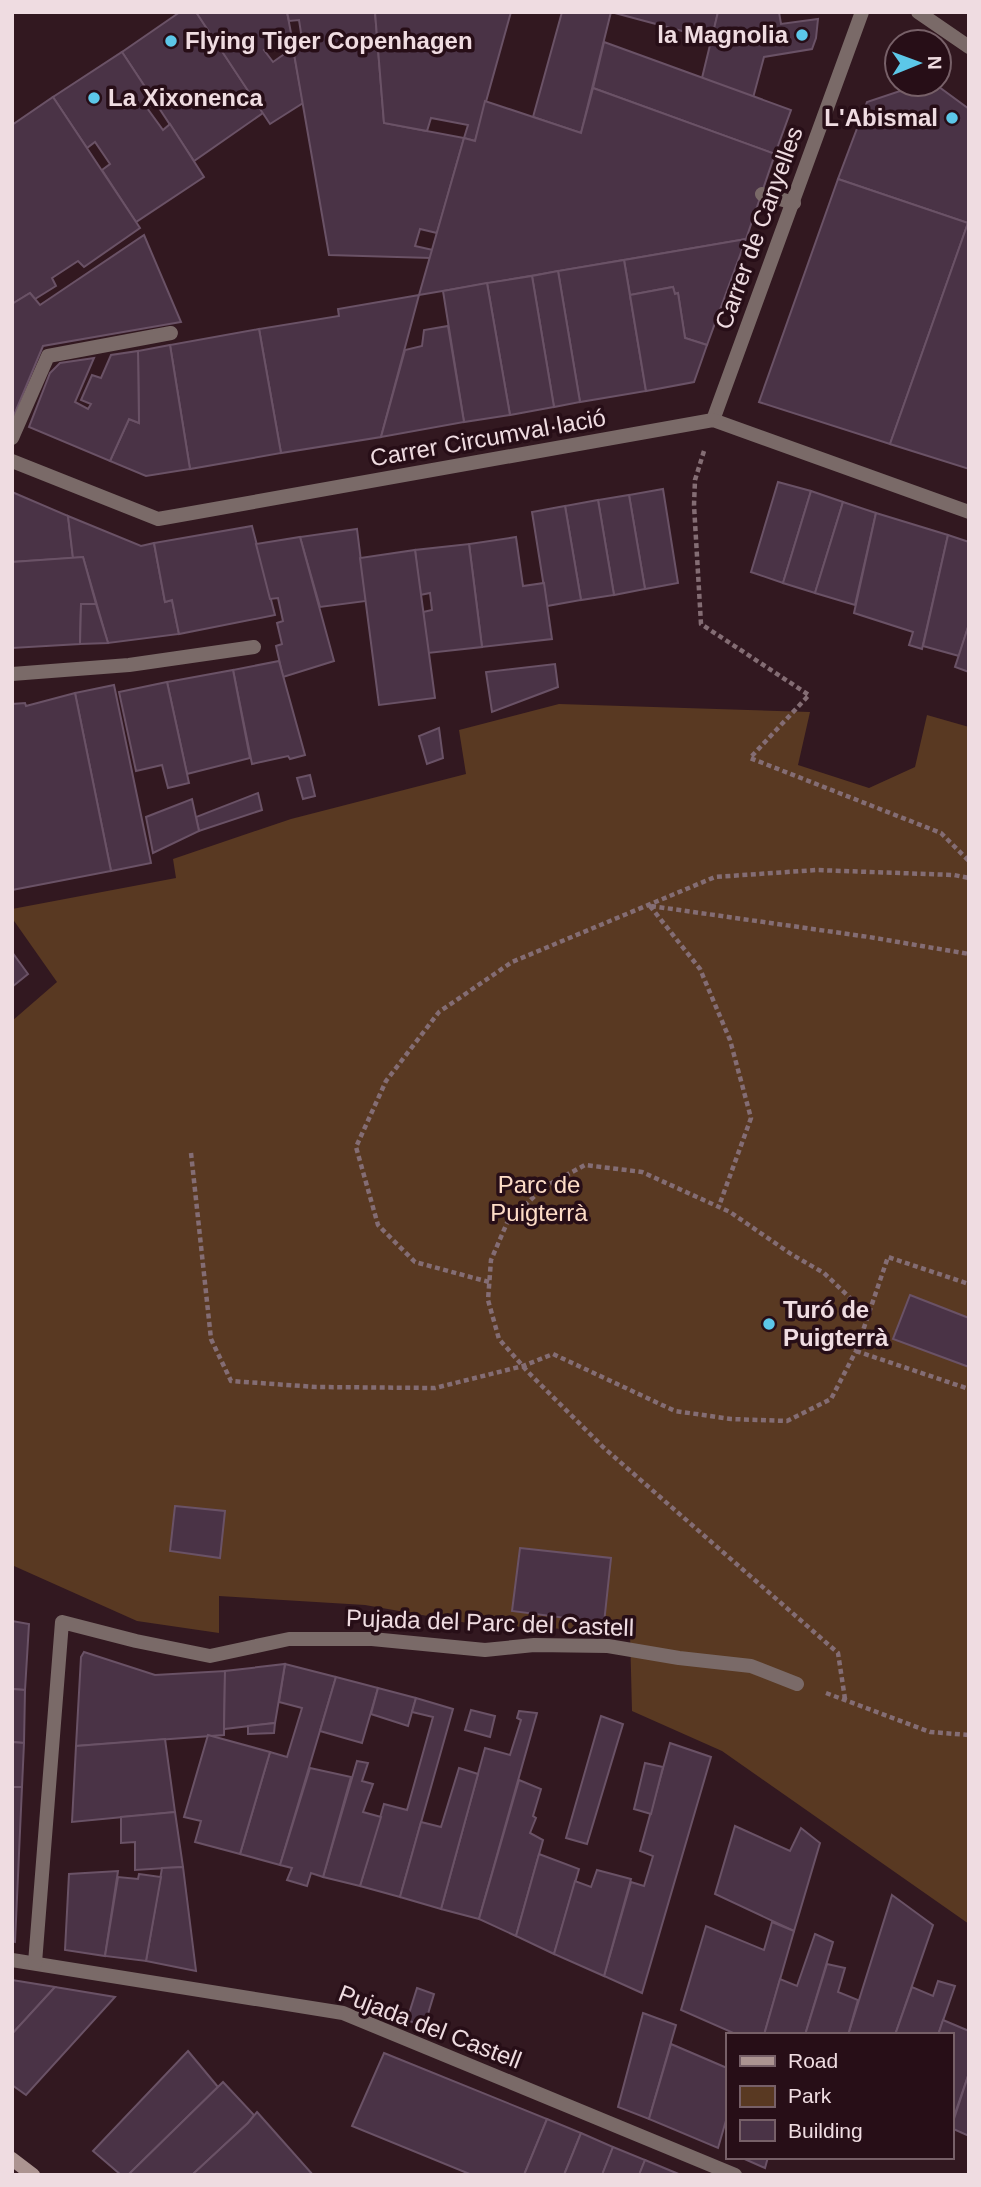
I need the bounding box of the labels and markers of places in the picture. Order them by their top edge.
place label: la Magnolia [657,21,789,48]
place label: Flying Tiger Copenhagen [185,27,473,54]
marker: la Magnolia [794,27,810,43]
marker: Flying Tiger Copenhagen [163,33,179,49]
place label: La Xixonenca [108,84,263,111]
marker: La Xixonenca [86,90,102,106]
place label: L'Abismal [824,104,938,131]
marker: L'Abismal [944,110,960,126]
place label: Turó de Puigterrà [783,1296,889,1351]
marker: Turó de Puigterrà [761,1316,777,1332]

